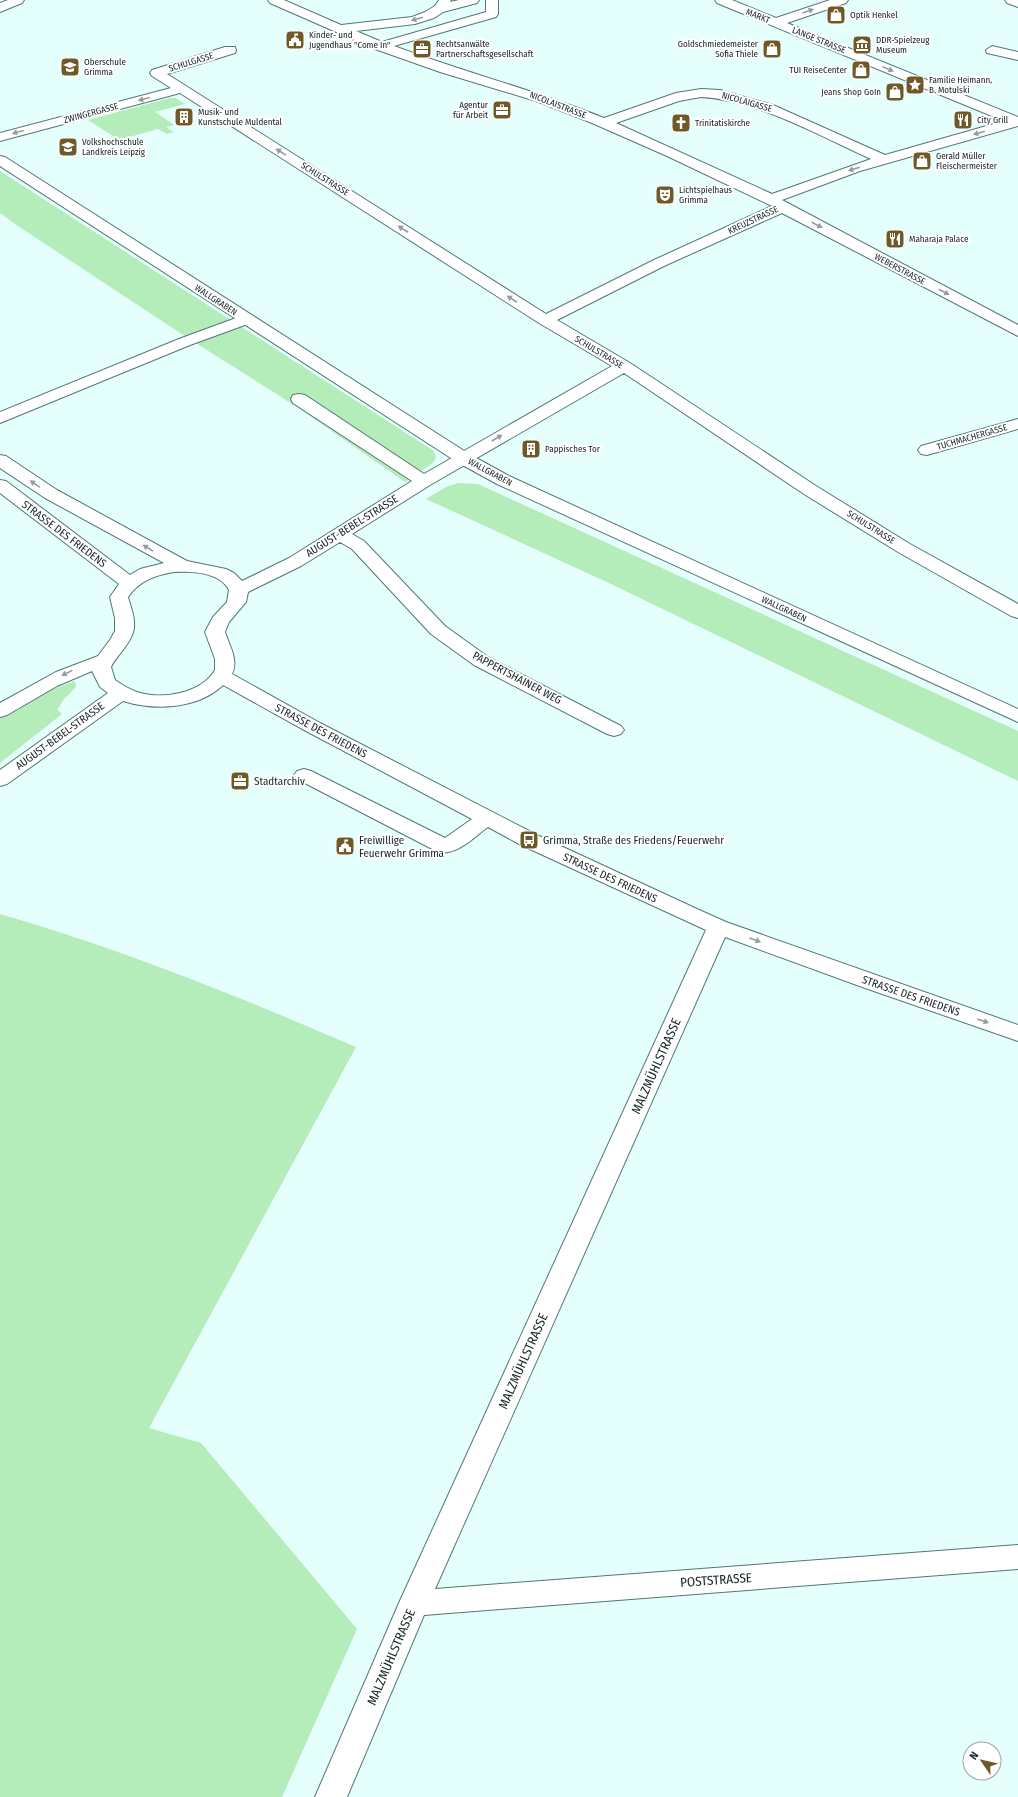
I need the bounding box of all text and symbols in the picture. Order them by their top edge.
shop icon: Optik Henkel [825,4,847,26]
street label: MARKT [745,7,772,26]
one-way arrow [802,8,814,14]
place label: Optik Henkel [850,10,898,20]
one-way arrow [410,16,422,22]
street label: LANGE STRASSE [791,25,847,55]
public building icon: Kinder- und Jugendhaus "Come In" [284,29,306,51]
place label: Kinder- und Jugendhaus "Come In" [309,30,391,50]
museum icon: DDR-Spielzeug Museum [851,34,873,56]
place label: DDR-Spielzeug Museum [876,35,930,55]
office icon: Rechtsanwälte Partnerschaftsgesellschaft [411,38,433,60]
shop icon: Goldschmiedemeister Sofia Thiele [761,38,783,60]
place label: Rechtsanwälte Partnerschaftsgesellschaft [436,39,534,59]
place label: Goldschmiedemeister Sofia Thiele [678,39,759,59]
street label: SCHULGASSE [167,50,215,74]
school or university icon: Oberschule Grimma [59,56,81,78]
place label: Oberschule Grimma [84,57,126,77]
shop icon: TUI ReiseCenter [850,59,872,81]
place label: TUI ReiseCenter [789,65,848,75]
one-way arrow [883,66,895,72]
place icon: Familie Heimann, B. Motulski [904,74,926,96]
place label: Familie Heimann, B. Motulski [929,75,992,95]
shop icon: Jeans Shop GoIn [884,81,906,103]
place label: Jeans Shop GoIn [821,87,881,97]
street label: NICOLAISTRASSE [528,90,588,120]
street label: NICOLAIGASSE [721,90,773,114]
one-way arrow [137,96,149,102]
office icon: Agentur für Arbeit [491,99,513,121]
place label: Agentur für Arbeit [453,100,489,120]
street label: ZWINGERGASSE [63,101,119,125]
building icon: Musik- und Kunstschule Muldental [173,106,195,128]
place label: Musik- und Kunstschule Muldental [198,107,283,127]
restaurant icon: City Grill [952,109,974,131]
church icon: Trinitatiskirche [670,112,692,134]
place label: City Grill [977,115,1009,125]
place label: Trinitatiskirche [695,118,751,128]
one-way arrow [12,129,24,135]
one-way arrow [973,130,985,136]
school or university icon: Volkshochschule Landkreis Leipzig [57,136,79,158]
place label: Volkshochschule Landkreis Leipzig [82,137,146,157]
one-way arrow [275,148,287,155]
shop icon: Gerald Müller Fleischermeister [911,150,933,172]
place label: Gerald Müller Fleischermeister [936,151,998,171]
street label: SCHULSTRASSE [299,160,351,198]
one-way arrow [848,166,860,172]
theatre icon: Lichtspielhaus Grimma [654,184,676,206]
place label: Lichtspielhaus Grimma [679,185,732,205]
street label: KREUZSTRASSE [726,204,780,236]
one-way arrow [811,222,822,228]
one-way arrow [398,225,408,233]
restaurant icon: Maharaja Palace [884,228,906,250]
place label: Maharaja Palace [909,234,969,244]
street label: WEBERSTRASSE [873,251,927,287]
street label: WALLGRABEN [193,283,239,317]
one-way arrow [938,289,950,295]
one-way arrow [507,295,517,303]
street label: SCHULSTRASSE [573,334,625,370]
street label: TUCHMACHERGASSE [936,422,1008,452]
one-way arrow [491,435,503,442]
building icon: Pappisches Tor [520,438,542,460]
place label: Pappisches Tor [545,444,601,454]
street label: WALLGRABEN [466,456,514,488]
one-way arrow [30,480,41,488]
street label: AUGUST-BEBEL-STRASSE [303,492,401,560]
street label: STRASSE DES FRIEDENS [19,498,109,570]
street label: SCHULSTRASSE [845,508,897,546]
one-way arrow [142,544,154,551]
street label: WALLGRABEN [760,594,808,624]
street label: PAPPERTSHAINER WEG [470,649,564,707]
one-way arrow [62,670,73,676]
street label: AUGUST-BEBEL-STRASSE [13,699,107,773]
street label: STRASSE DES FRIEDENS [273,701,370,761]
office icon: Stadtarchiv [229,770,251,792]
place label: Stadtarchiv [254,775,305,788]
bus stop icon: Grimma, Straße des Friedens/Feuerwehr [518,829,540,851]
place label: Freiwillige Feuerwehr Grimma [359,834,444,860]
place label: Grimma, Straße des Friedens/Feuerwehr [543,834,724,847]
public building icon: Freiwillige Feuerwehr Grimma [334,835,356,857]
street label: STRASSE DES FRIEDENS [561,850,660,906]
one-way arrow [749,938,761,944]
street label: STRASSE DES FRIEDENS [860,973,962,1019]
street label: MALZMÜHLSTRASSE [627,1015,684,1116]
one-way arrow [977,1018,989,1024]
street label: MALZMÜHLSTRASSE [494,1310,551,1411]
street label: POSTSTRASSE [680,1570,752,1590]
street label: MALZMÜHLSTRASSE [363,1606,418,1707]
north arrow [962,1741,1002,1781]
text: N [967,1749,981,1762]

